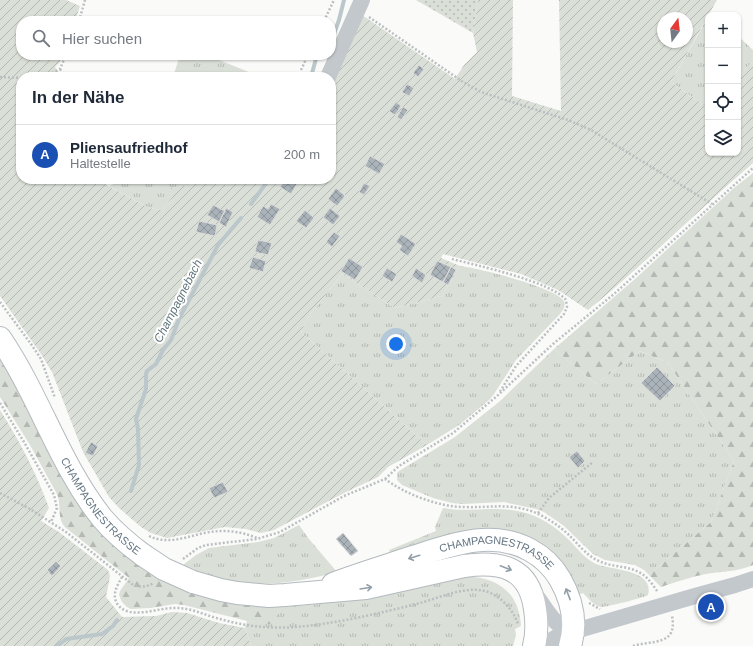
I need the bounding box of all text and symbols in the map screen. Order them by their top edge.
north arrow [657,12,693,48]
map controls [705,12,741,156]
button: + [705,12,741,48]
search box [16,16,336,60]
icon: search [30,27,52,49]
text: Hier suchen [62,30,142,47]
button: − [705,48,741,84]
button: locate [705,84,741,120]
text: In der Nähe [32,88,125,107]
button: layers [705,120,741,156]
text: Pliensaufriedhof [70,139,188,156]
text: A [40,147,50,162]
text: 200 m [284,147,320,162]
text: Haltestelle [70,156,131,171]
water label: Champagnebach [151,257,205,345]
your location [386,334,406,354]
street label: CHAMPAGNESTRASSE [59,455,143,557]
street label: CHAMPAGNESTRASSE [438,534,556,572]
one-way arrow [408,554,421,561]
one-way arrow [500,565,512,573]
one-way arrow [359,584,372,592]
one-way arrow [563,588,571,600]
pin: A [698,592,724,622]

